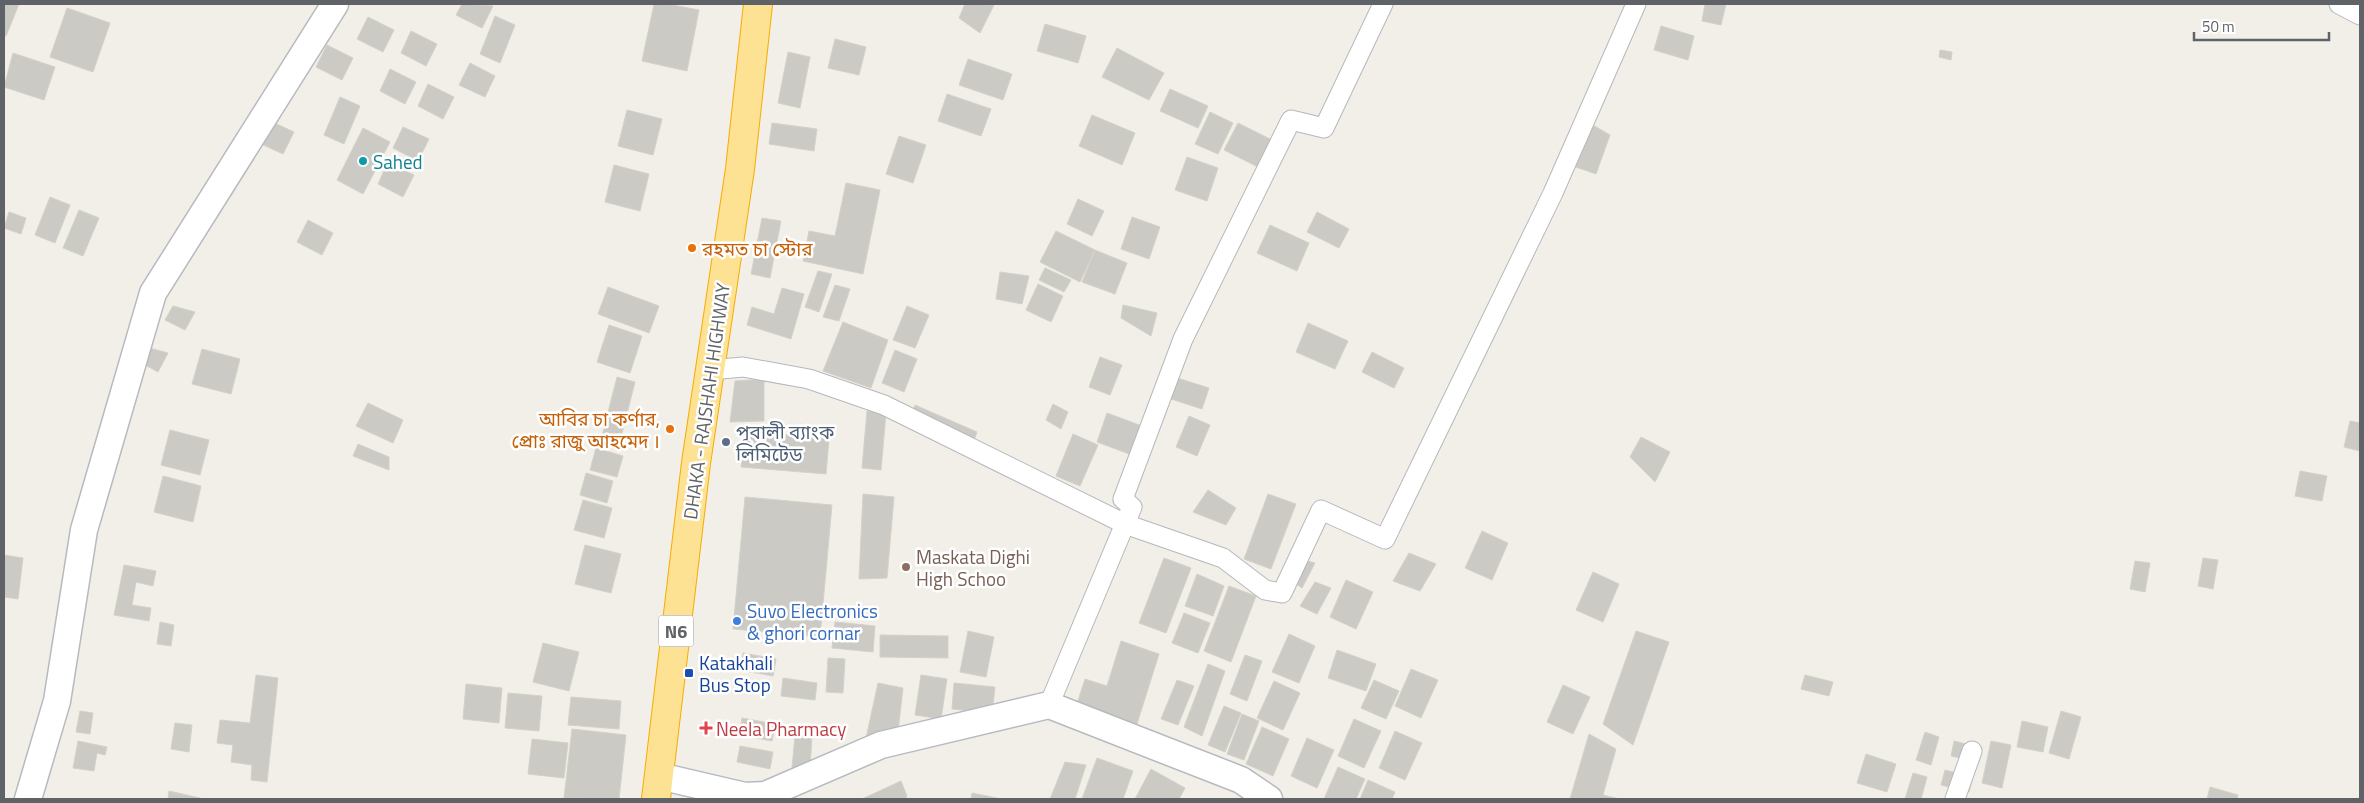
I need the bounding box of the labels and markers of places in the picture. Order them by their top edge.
place label: Sahed [373,147,423,176]
marker: Sahed [357,155,369,167]
place label: রহমত চা স্টোর [701,234,813,263]
marker: রহমত চা স্টোর [686,242,698,254]
place label: আবির চা কর্ণার, প্রোঃ রাজু আহমেদ । [512,404,660,455]
place label: পূবালী ব্যাংক লিমিটেড [735,417,835,468]
marker: আবির চা কর্ণার, প্রোঃ রাজু আহমেদ । [664,423,676,435]
marker: পূবালী ব্যাংক লিমিটেড [720,436,732,448]
place label: Maskata Dighi High Schoo [916,542,1030,593]
marker: Maskata Dighi High Schoo [900,561,912,573]
place label: Suvo Electronics & ghori cornar [747,596,878,647]
marker: Suvo Electronics & ghori cornar [731,615,743,627]
place label: Katakhali Bus Stop [699,648,773,699]
marker: Katakhali Bus Stop [683,667,695,679]
place label: Neela Pharmacy [716,714,846,743]
marker: Neela Pharmacy [700,722,712,734]

